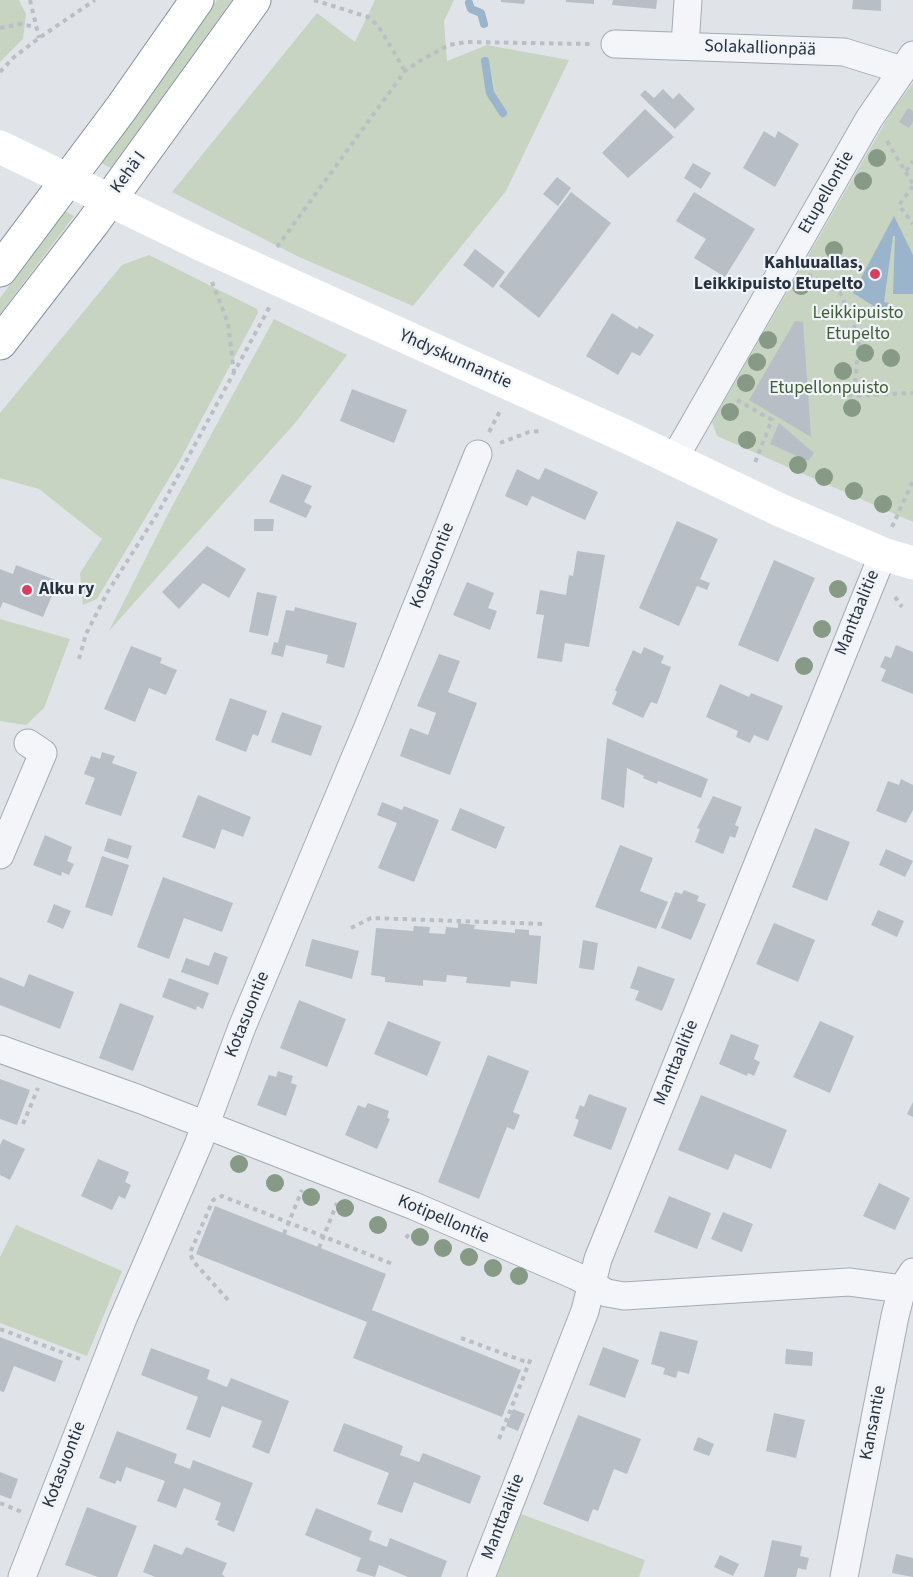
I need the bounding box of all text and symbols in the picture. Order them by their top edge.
street label: Solakallionpää [704,36,816,62]
street label: Kehä I [107,148,151,198]
street label: Etupellontie [795,148,859,238]
place label: Kahluuallas, Leikkipuisto Etupelto [694,253,863,296]
marker: Kahluuallas, Leikkipuisto Etupelto [868,267,882,281]
park label: Leikkipuisto Etupelto [812,303,904,346]
street label: Yhdyskunnantie [395,326,515,394]
park label: Etupellonpuisto [769,378,889,400]
street label: Kotasuontie [406,520,460,612]
street label: Manttaalitie [831,567,885,659]
place label: Alku ry [39,579,94,601]
marker: Alku ry [20,583,34,597]
street label: Kotasuontie [221,969,275,1061]
street label: Manttaalitie [650,1017,704,1109]
street label: Kotipellontie [394,1191,492,1249]
street label: Kansantie [856,1384,892,1462]
street label: Kotasuontie [39,1419,91,1511]
street label: Manttaalitie [478,1471,530,1563]

